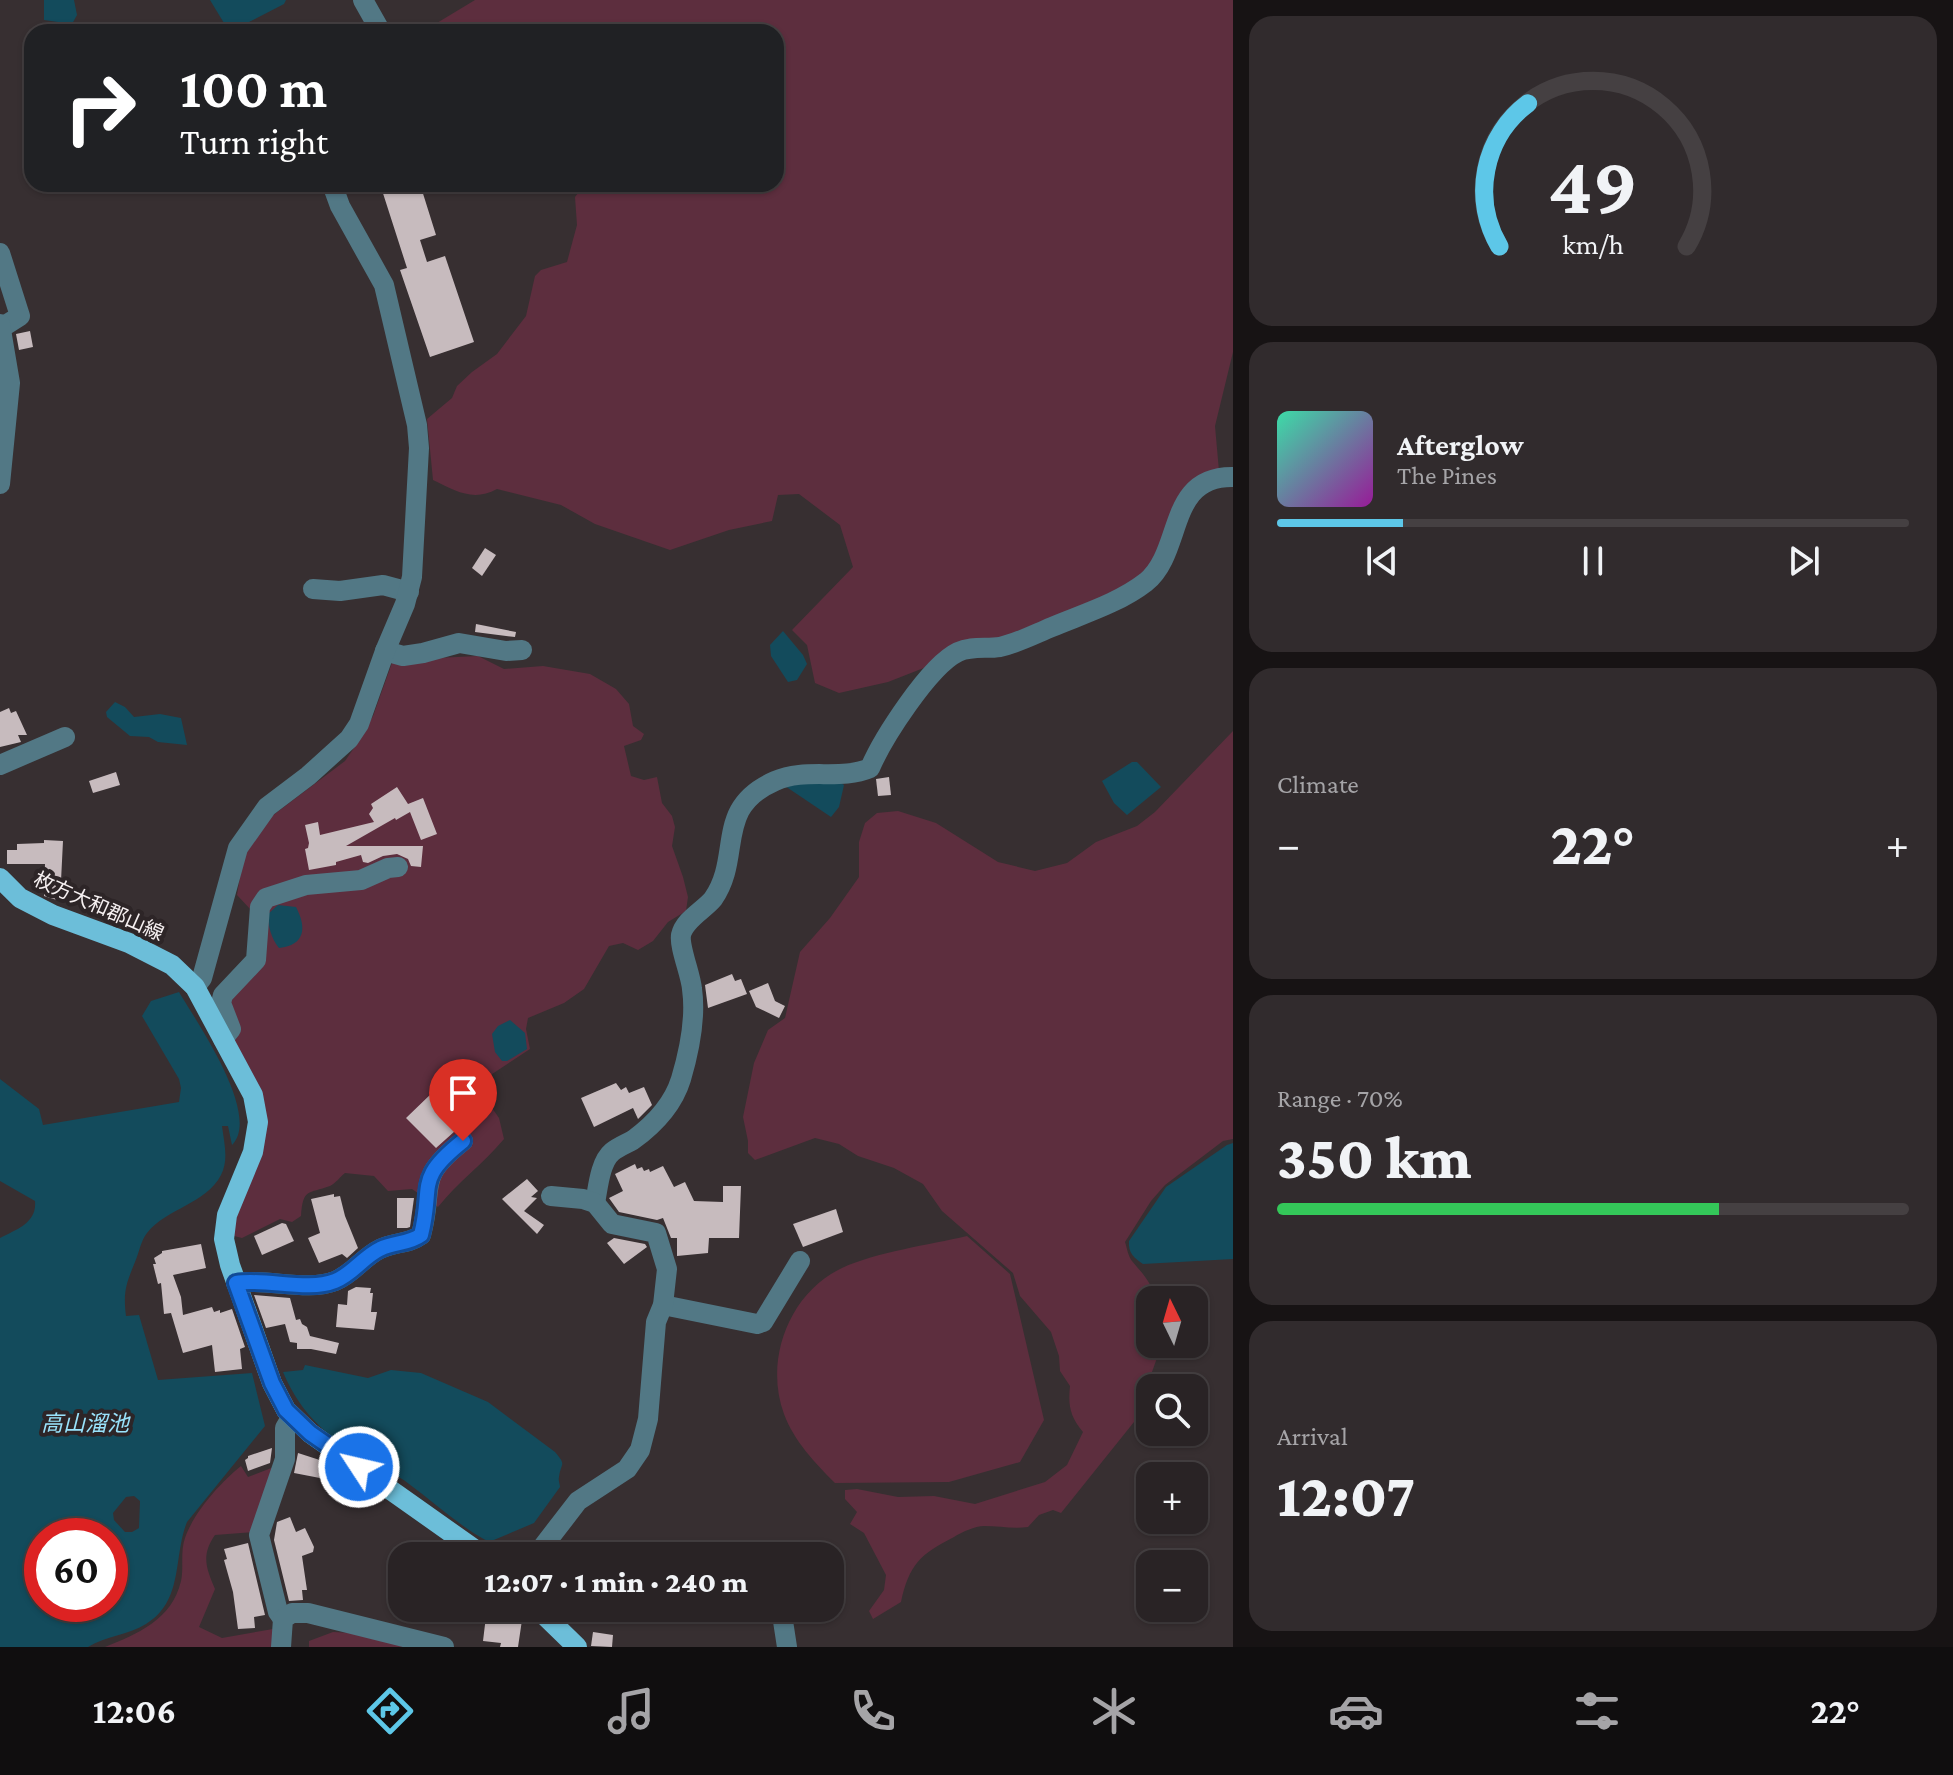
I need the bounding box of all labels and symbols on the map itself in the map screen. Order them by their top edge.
street label: 枚方大和郡山線 [31,867,167,945]
pin [429,1059,497,1141]
north arrow [1136,1286,1208,1358]
water label: 高山溜池 [41,1411,131,1436]
position arrow [317,1425,401,1509]
speed limit sign: 60 [24,1518,128,1622]

